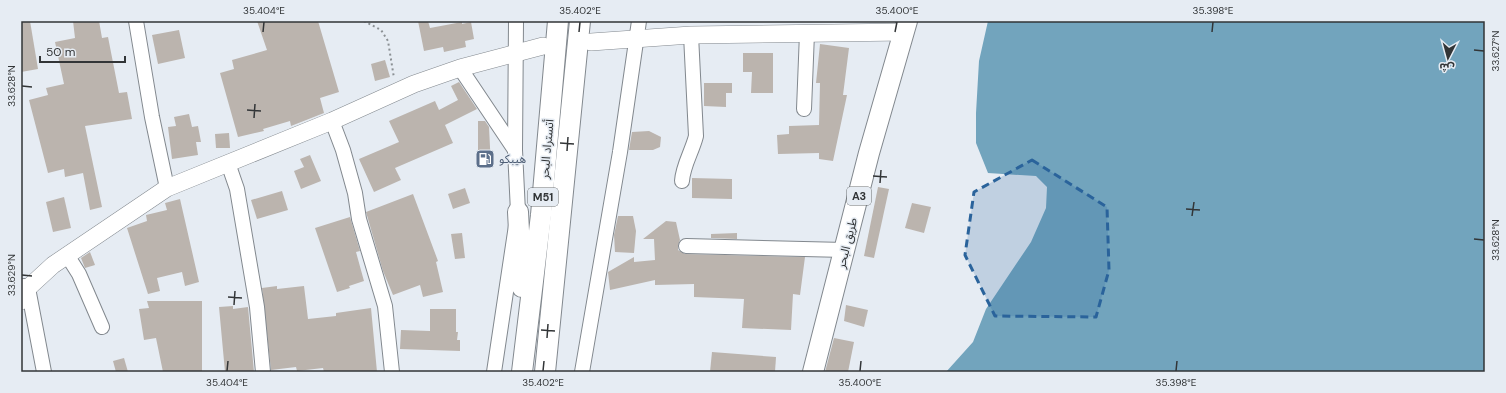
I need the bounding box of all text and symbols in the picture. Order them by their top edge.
text: 35.404°E [243,4,285,17]
text: 35.402°E [559,4,601,17]
text: 35.400°E [876,4,919,17]
text: 35.398°E [1193,4,1234,17]
text: 33.627°N [1489,31,1502,71]
scale bar [40,38,125,64]
north arrow [1428,38,1468,78]
text: 50 m [46,44,75,60]
text: ش [1439,60,1455,76]
text: 33.628°N [5,65,18,107]
street label: أتستراد البحر [536,118,558,180]
fuel station icon: هيبكو [474,148,496,170]
place label: هيبكو [499,151,526,167]
road number: A3 [847,187,871,205]
road number: M51 [528,188,558,206]
street label: طريق البحر [833,216,861,271]
text: 33.628°N [1489,219,1502,261]
text: 33.629°N [5,254,18,296]
text: 35.404°E [206,376,248,389]
text: 35.402°E [522,376,564,389]
text: 35.400°E [839,376,882,389]
text: 35.398°E [1156,376,1197,389]

